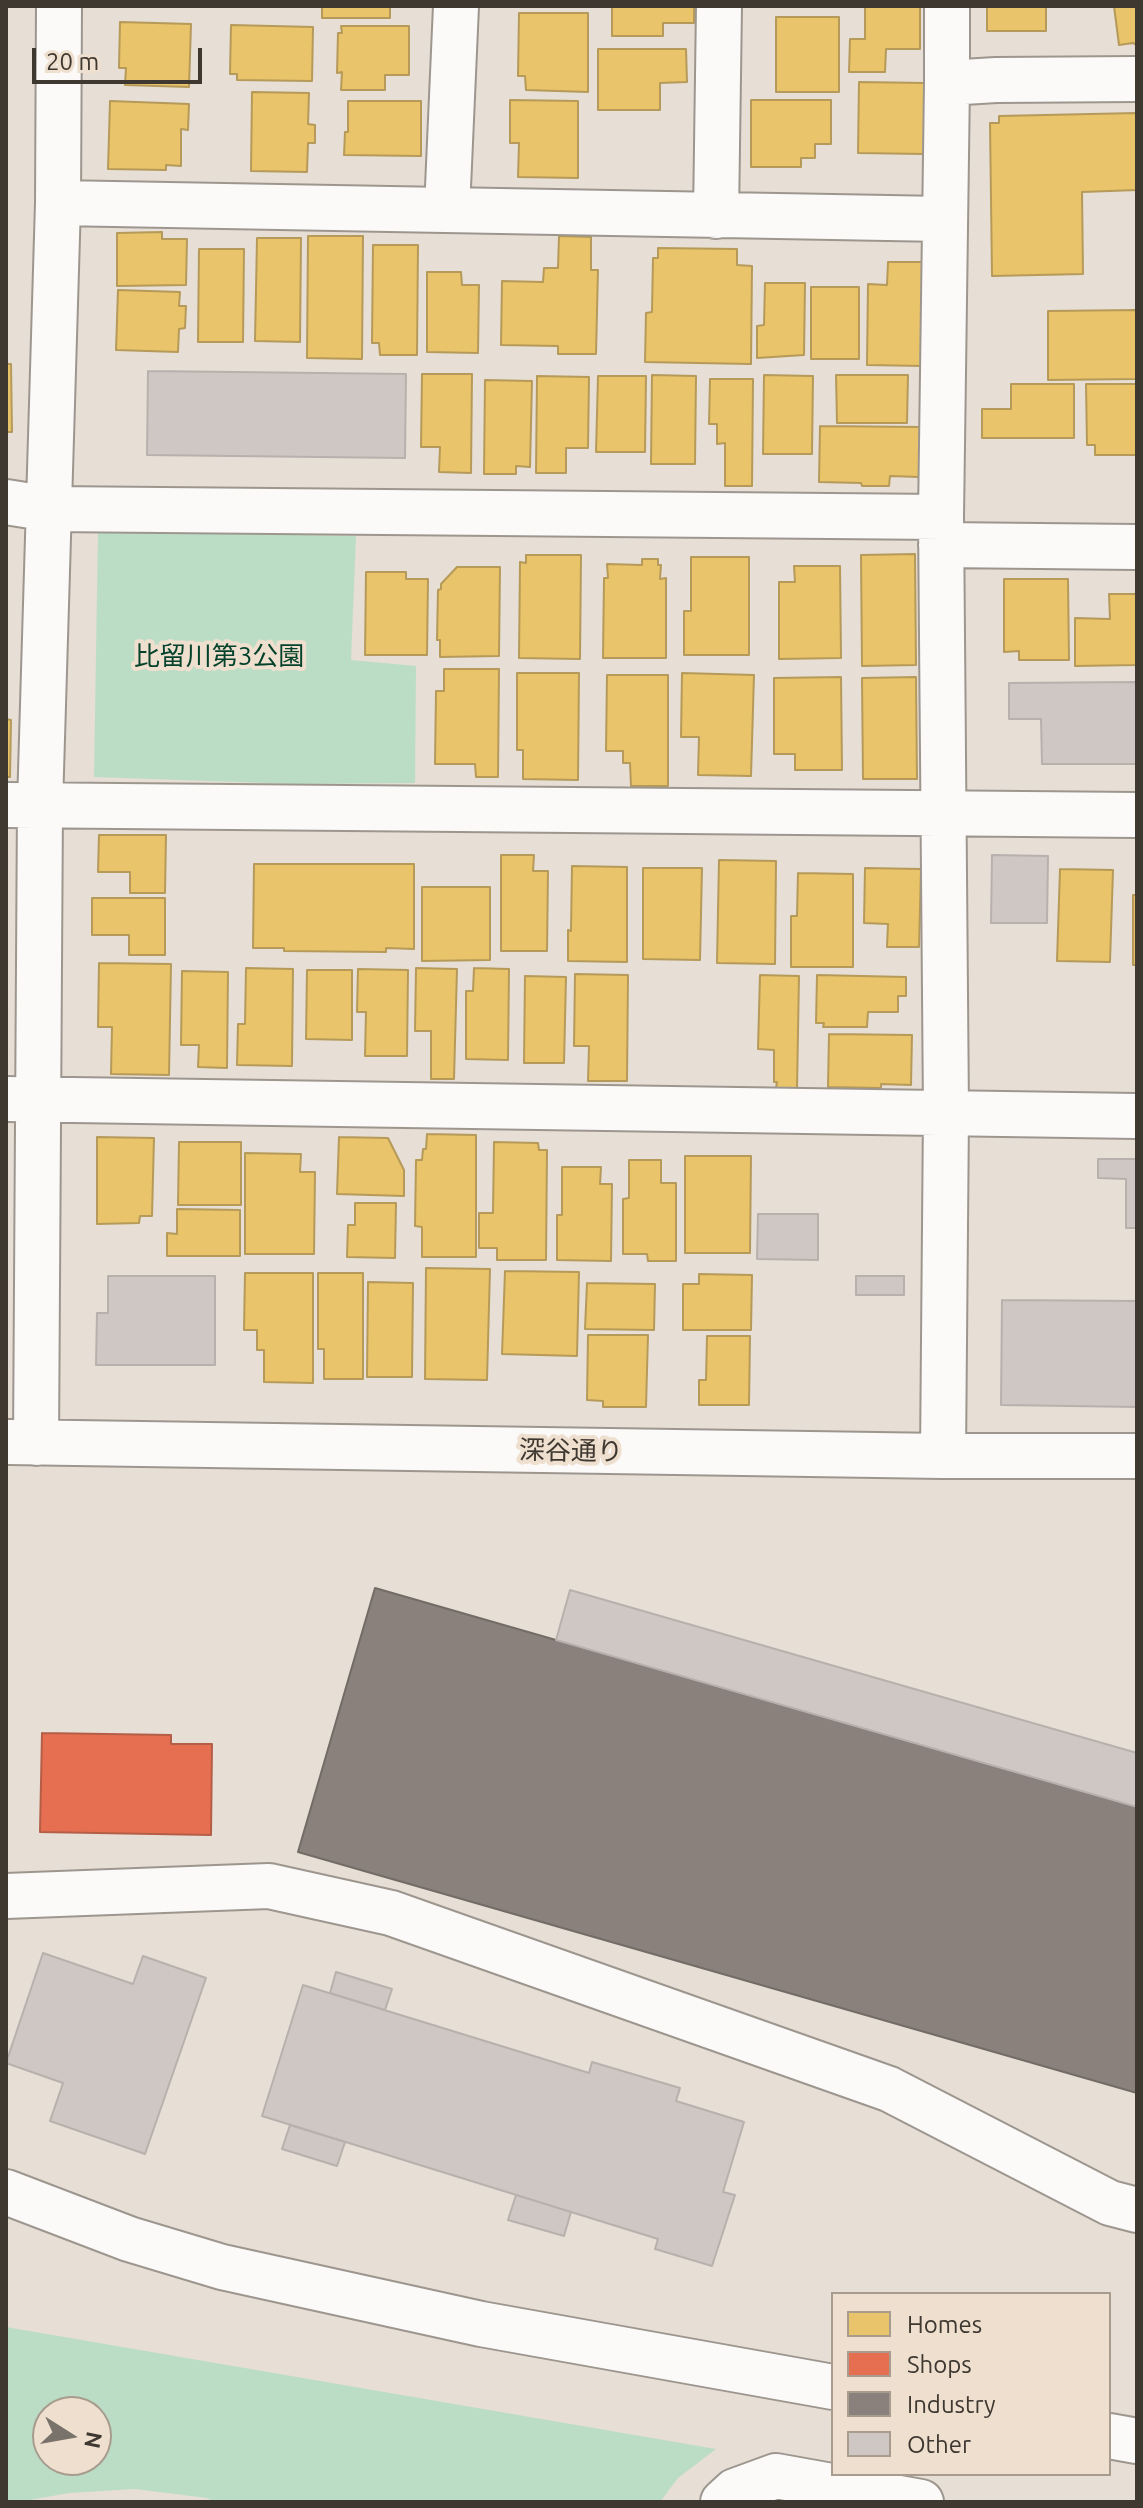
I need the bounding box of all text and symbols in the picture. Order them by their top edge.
scale bar [36,32,206,82]
text: 20 m [46,48,99,75]
park label: 比留川第3公園 [134,640,304,672]
street label: 深谷通り [519,1434,623,1468]
legend [831,2292,1111,2476]
text: Homes [907,2311,982,2338]
text: Shops [907,2351,972,2378]
text: Industry [907,2391,996,2418]
north arrow [32,2396,112,2476]
text: N [80,2430,108,2451]
text: Other [907,2431,971,2458]

